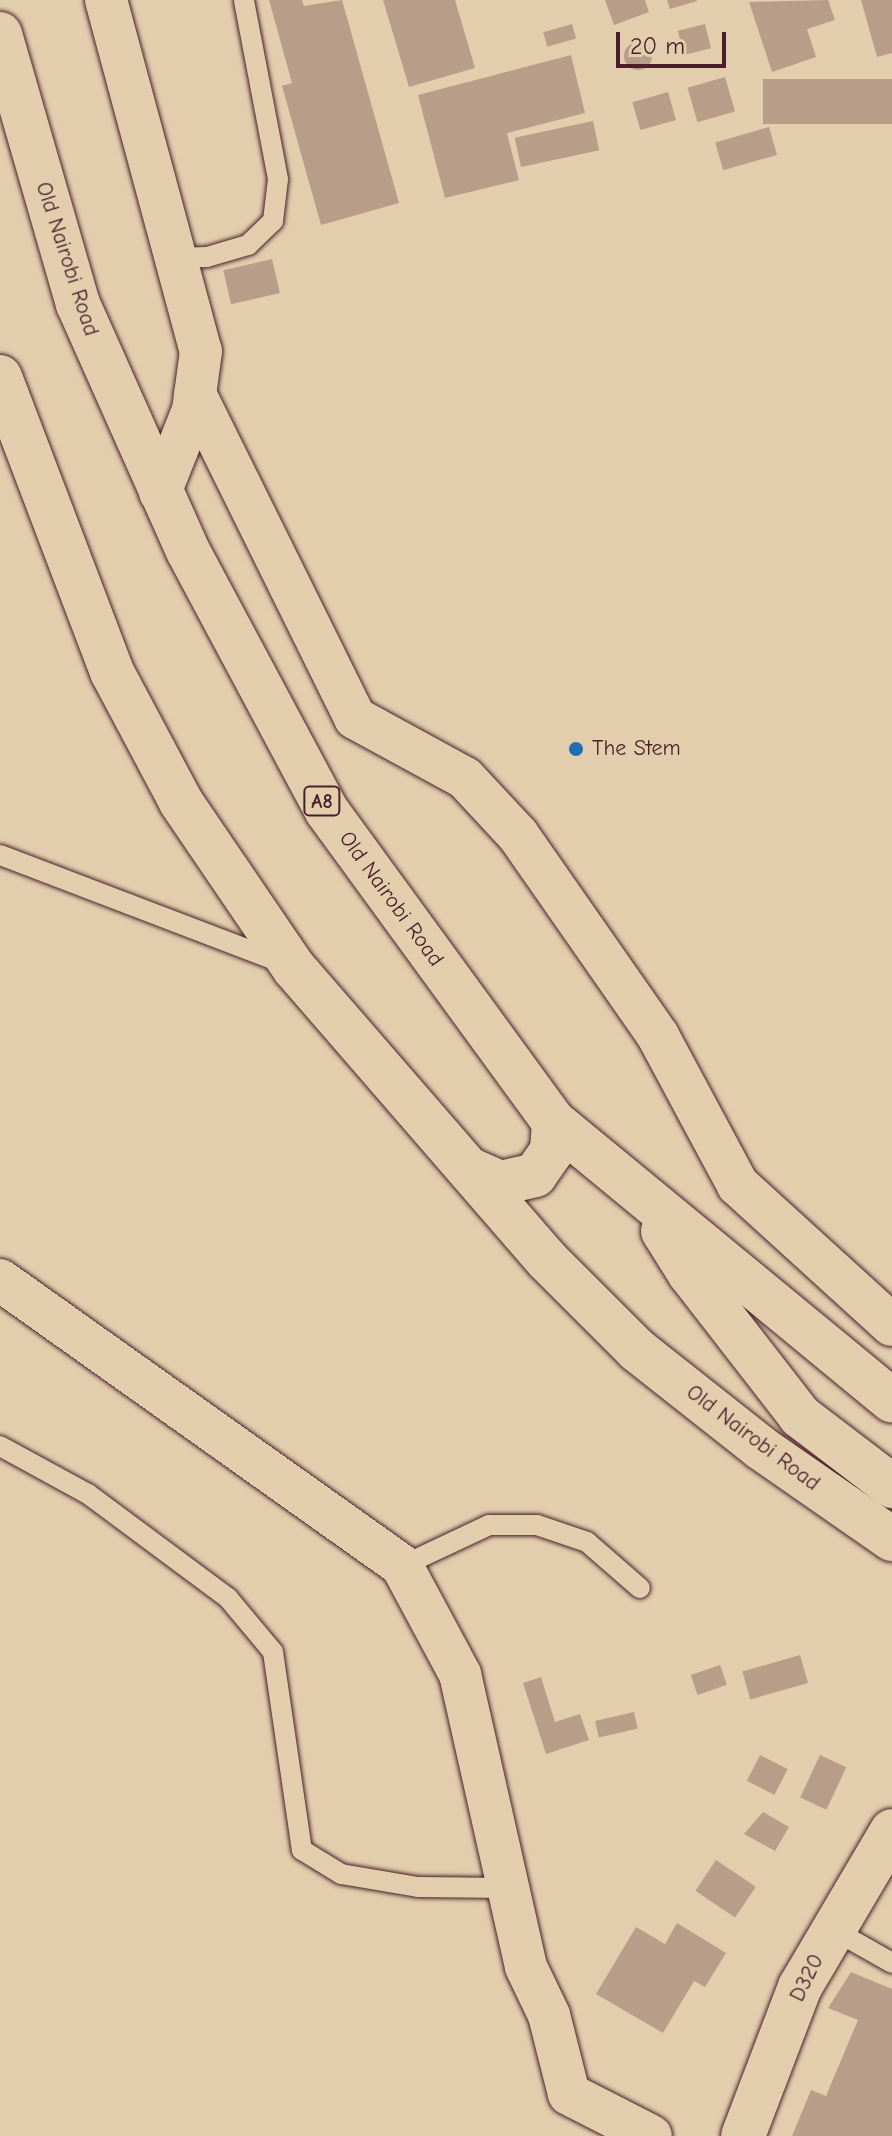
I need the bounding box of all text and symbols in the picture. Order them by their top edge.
scale bar [620,16,730,66]
text: 20 m [630,32,685,60]
street label: Old Nairobi Road [30,179,104,339]
place label: The Stem [592,736,681,762]
marker: The Stem [567,740,585,758]
road number: A8 [302,785,342,817]
street label: Old Nairobi Road [333,826,449,972]
street label: Old Nairobi Road [681,1379,825,1497]
street label: D320 [784,1950,830,2006]

